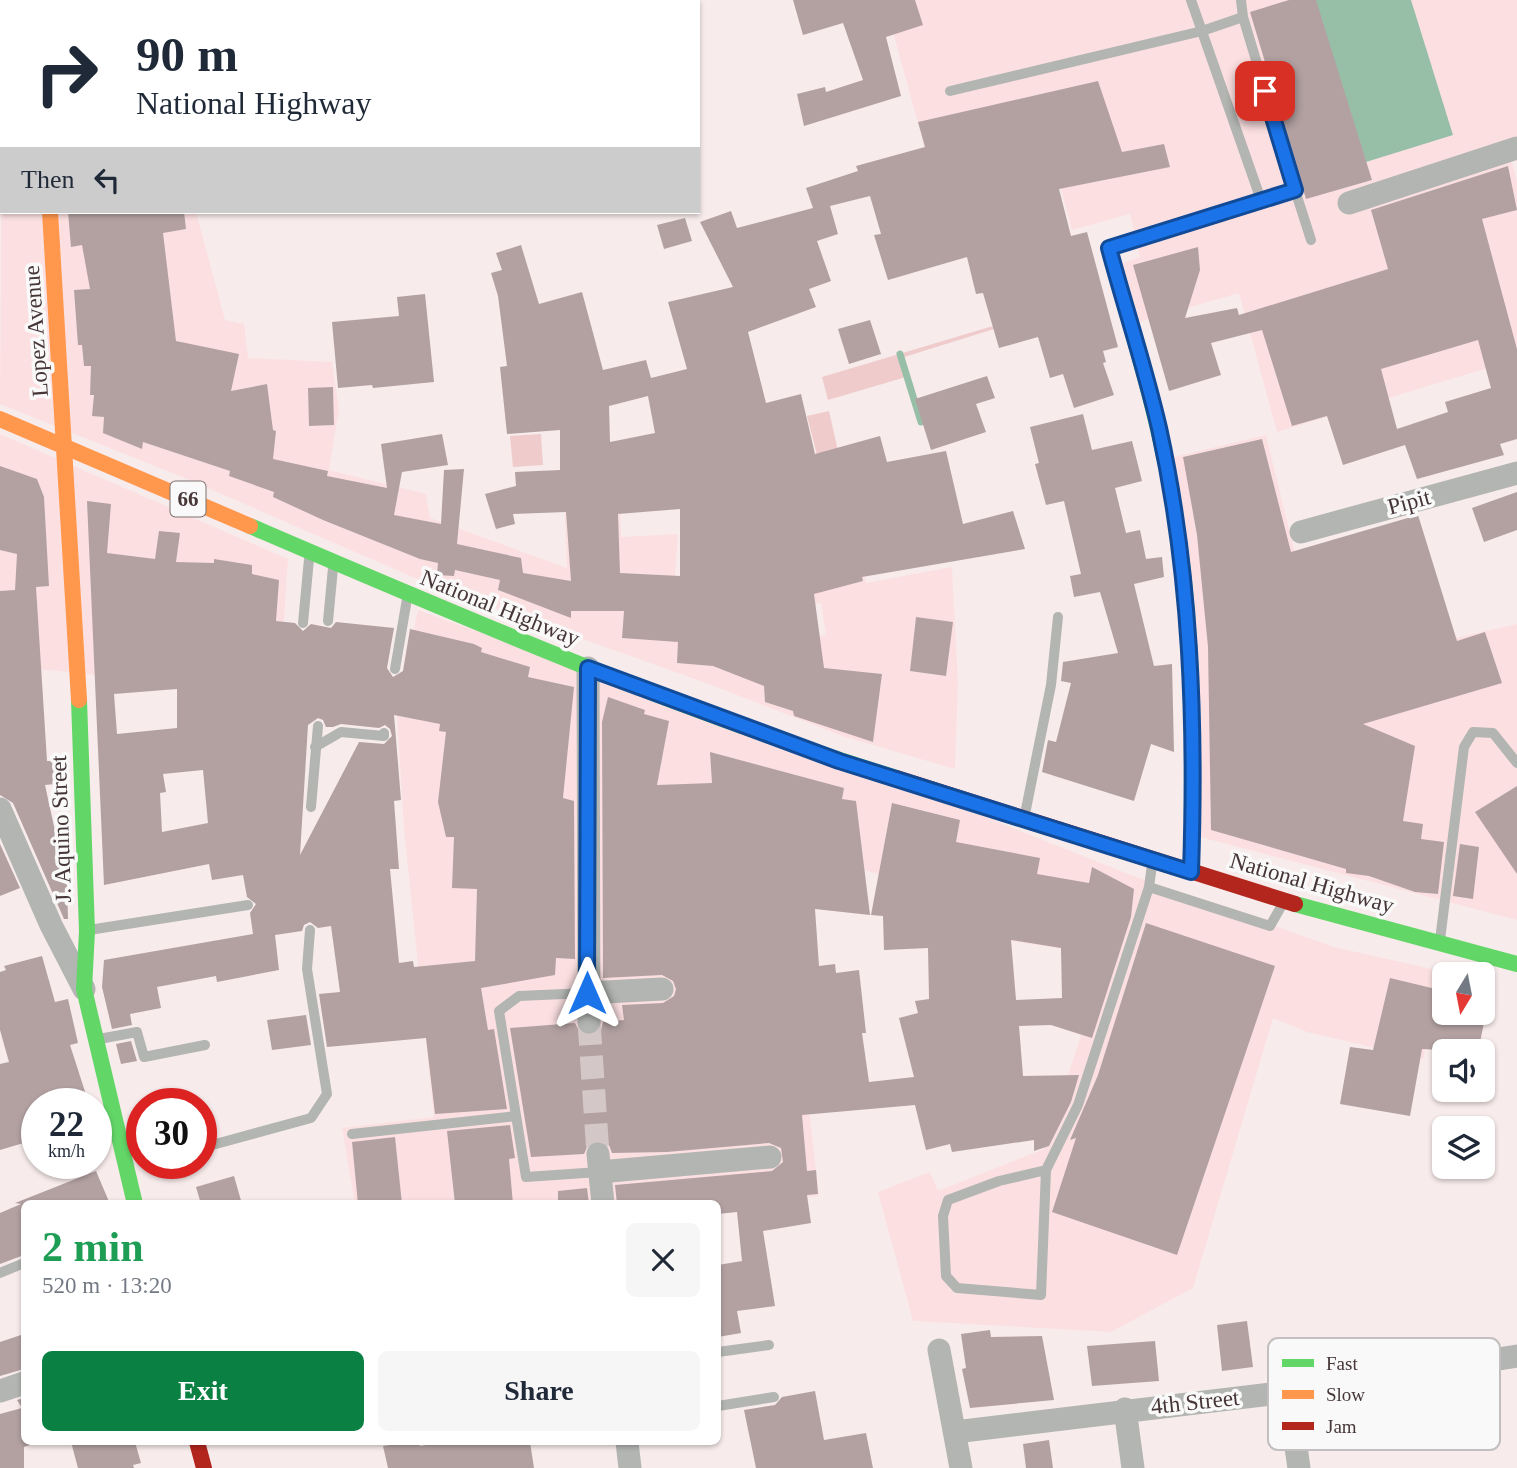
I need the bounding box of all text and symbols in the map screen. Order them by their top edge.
text: 90 m [136,27,238,82]
icon: right [21,28,112,119]
pin [1235,61,1295,121]
icon: arrive [1246,72,1284,110]
text: National Highway [136,85,372,121]
icon: left [88,161,126,199]
text: Then [21,165,74,194]
street label: Lopez Avenue [19,264,53,398]
road number: 66 [170,482,206,516]
street label: Pipit [1385,484,1434,520]
street label: National Highway [417,565,584,651]
street label: J. Aquino Street [46,754,76,903]
street label: National Highway [1227,848,1397,918]
position arrow [550,956,624,1030]
north arrow [1432,962,1494,1026]
map controls [1432,962,1495,1179]
button: sound [1432,1039,1495,1102]
speed limit sign: 30 [126,1088,217,1179]
text: 22 [49,1105,84,1144]
button: layers [1432,1116,1495,1179]
text: km/h [48,1141,85,1161]
button: close [626,1223,700,1297]
text: 2 min [42,1224,144,1270]
text: 520 m · 13:20 [42,1273,172,1298]
legend [1268,1338,1500,1450]
button: Exit [42,1351,364,1431]
button: Share [378,1351,700,1431]
text: Fast [1326,1353,1358,1374]
text: Slow [1326,1384,1365,1405]
street label: 4th Street [1150,1385,1241,1419]
text: Jam [1326,1416,1357,1437]

